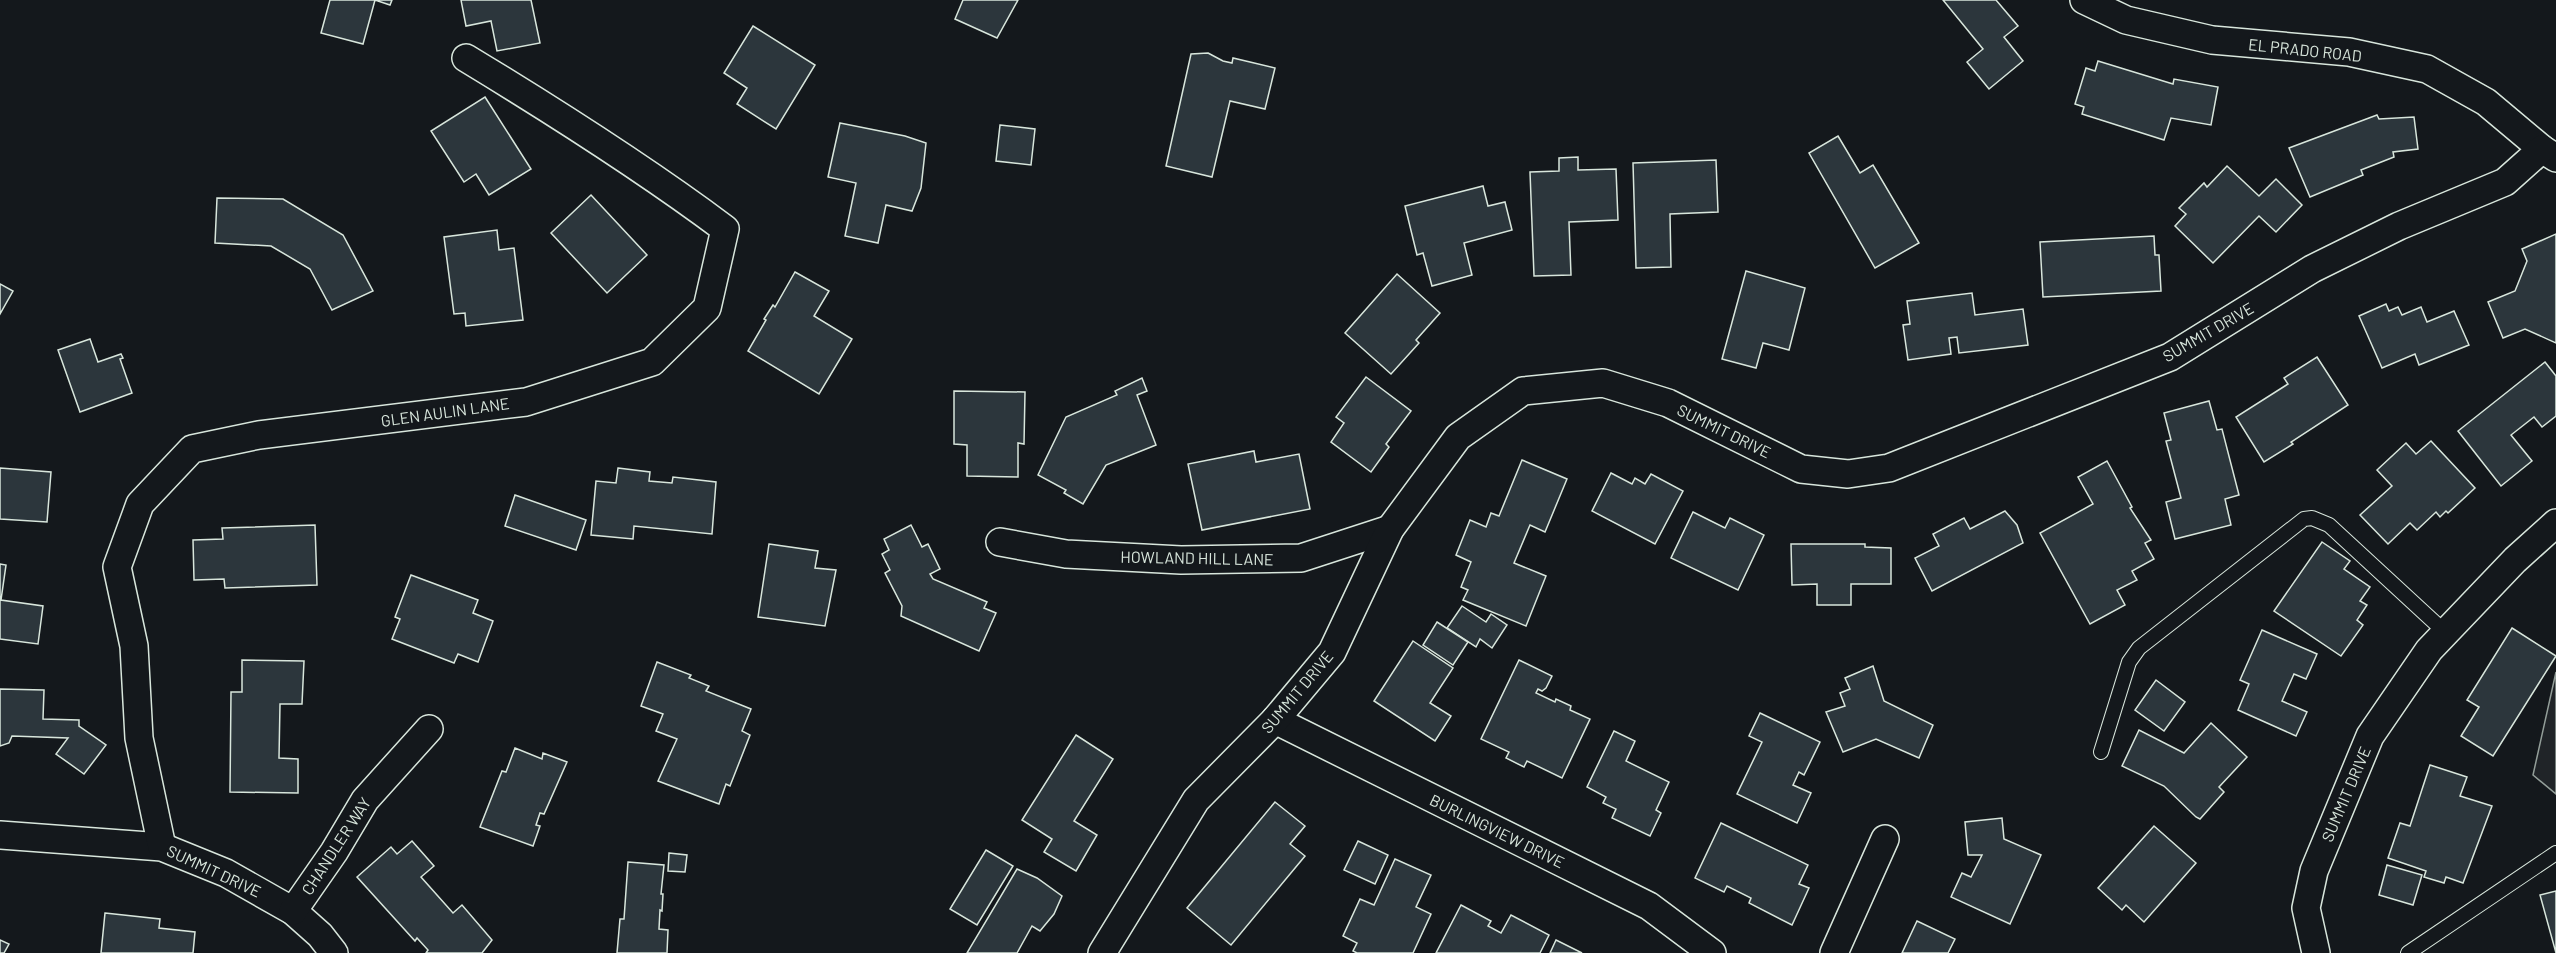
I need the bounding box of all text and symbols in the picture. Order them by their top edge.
street label: EL PRADO ROAD [2247,34,2363,65]
street label: SUMMIT DRIVE [2159,298,2257,365]
street label: GLEN AULIN LANE [379,393,510,430]
street label: SUMMIT DRIVE [1674,400,1774,461]
street label: HOWLAND HILL LANE [1120,547,1274,568]
street label: SUMMIT DRIVE [1257,647,1337,737]
street label: SUMMIT DRIVE [2317,743,2374,844]
street label: BURLINGVIEW DRIVE [1427,790,1568,871]
street label: CHANDLER WAY [297,793,374,898]
street label: SUMMIT DRIVE [164,840,264,901]

